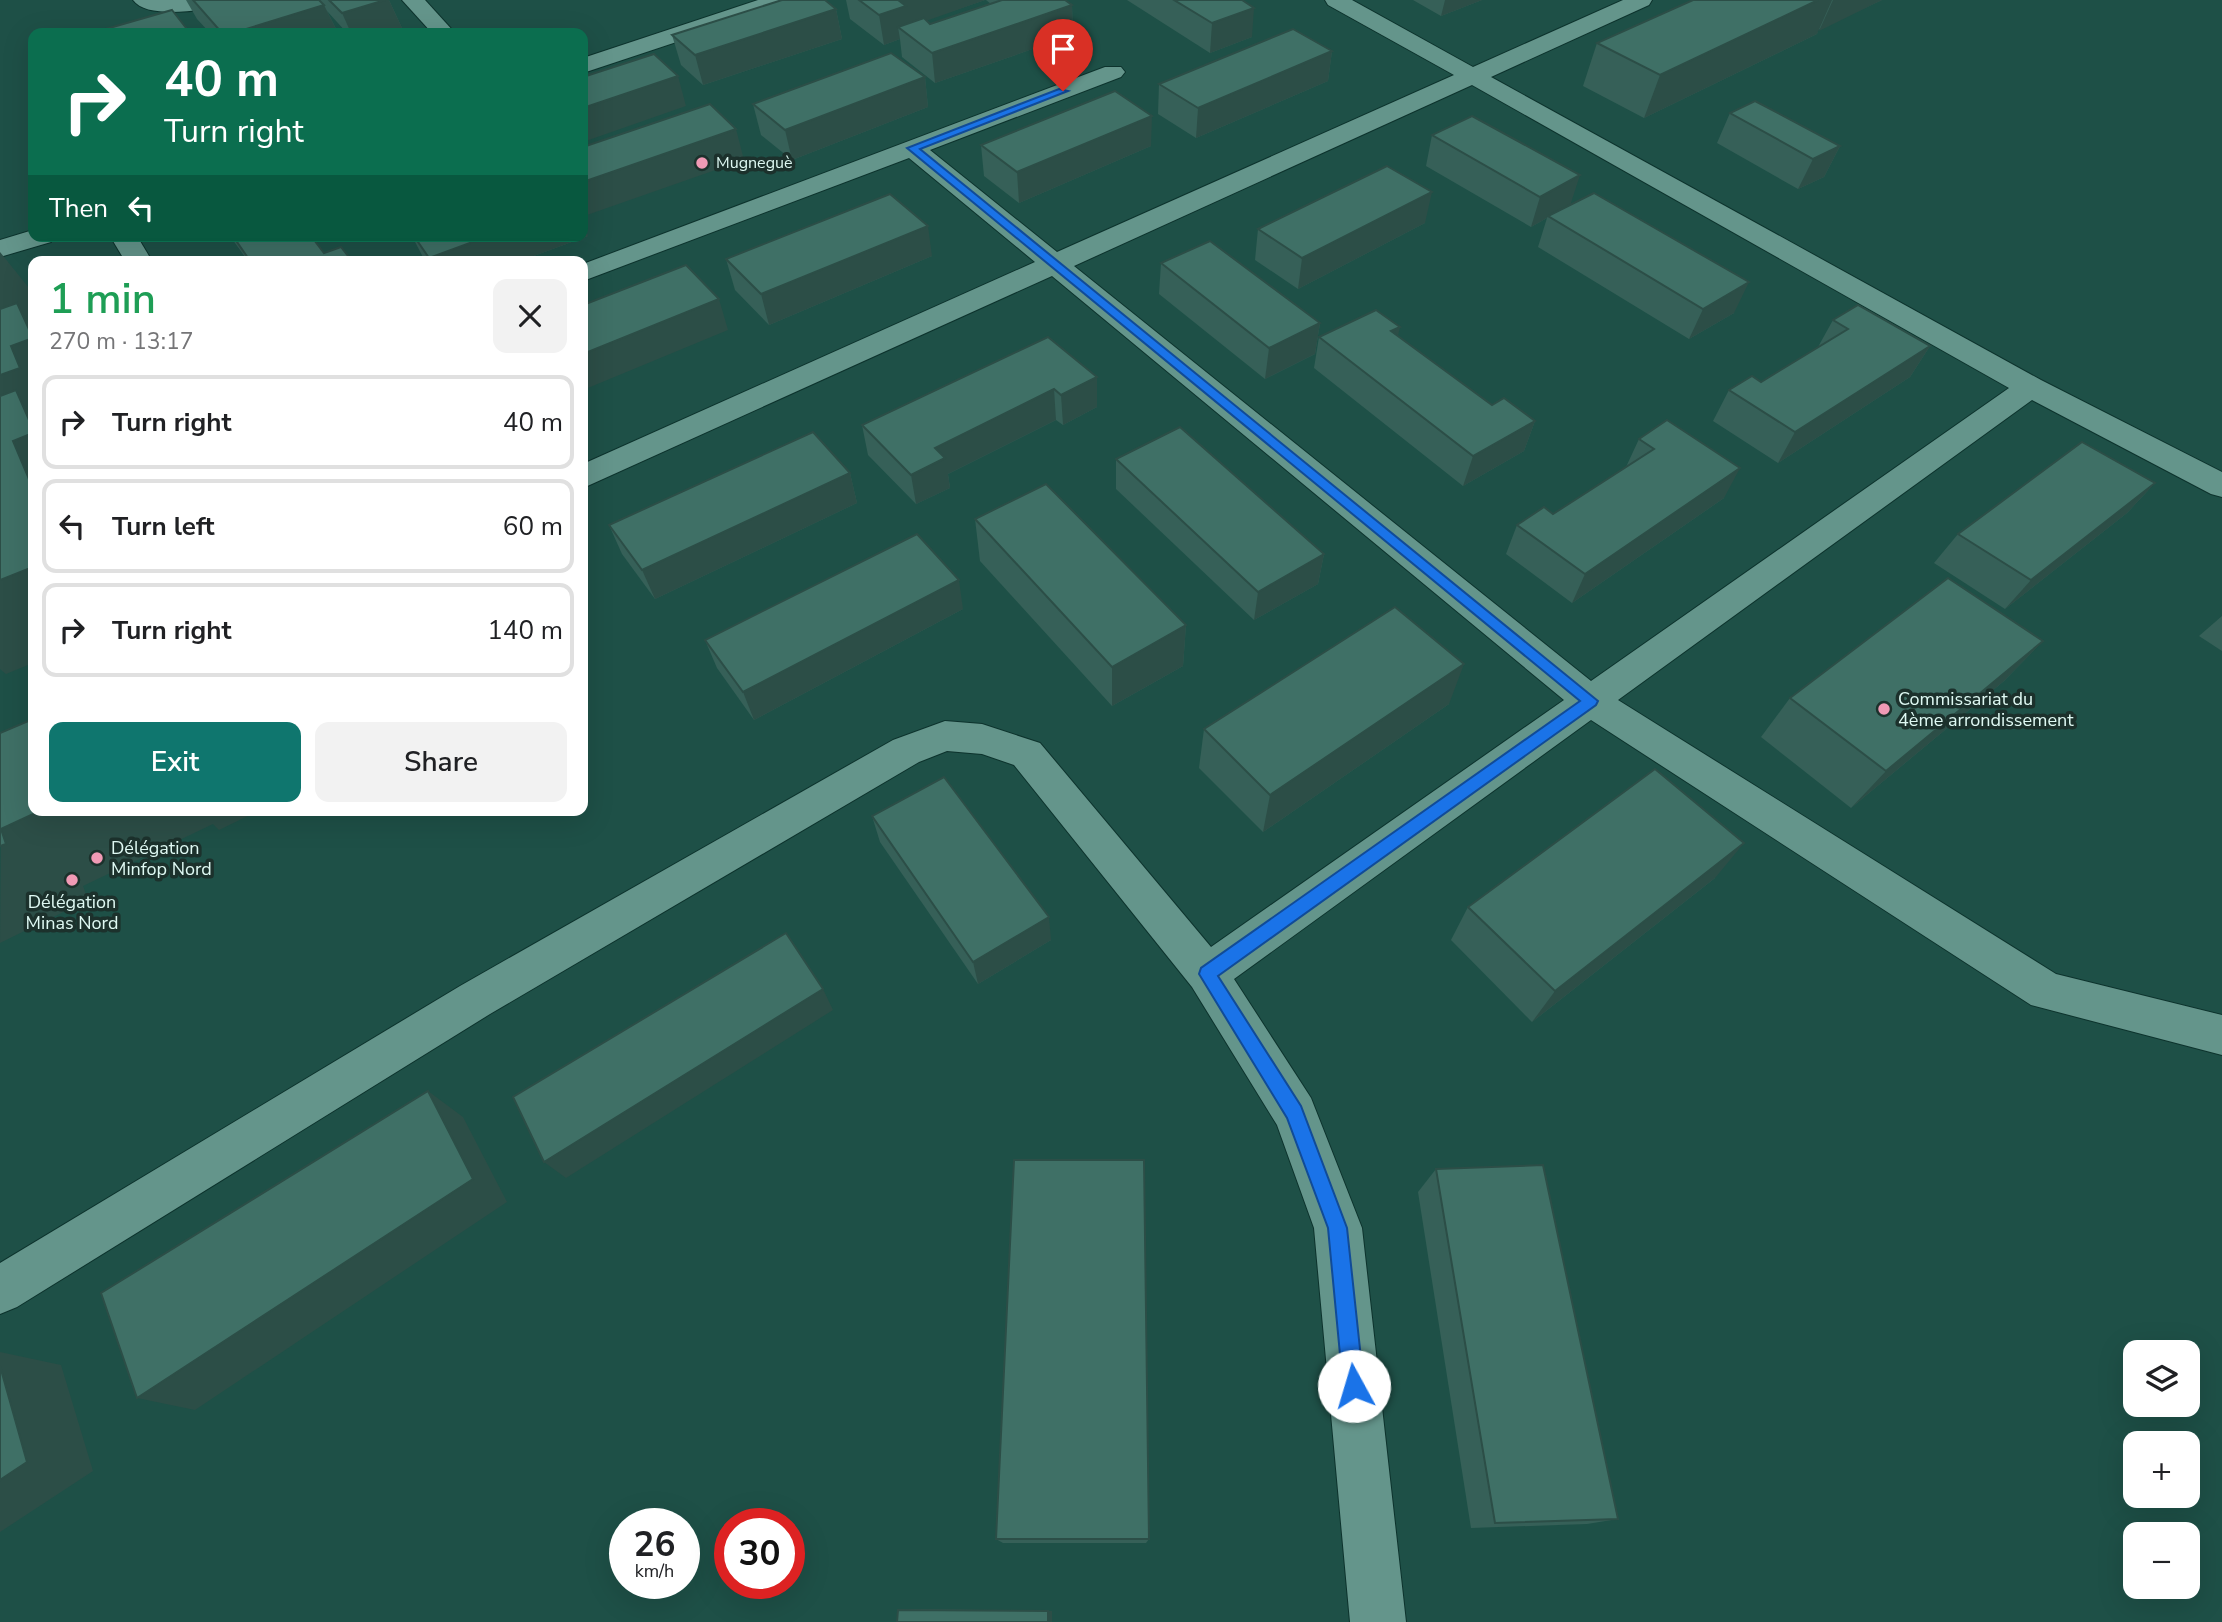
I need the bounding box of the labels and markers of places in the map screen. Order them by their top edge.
pin [1033,19,1093,91]
place label: Mugneguè [716,152,793,174]
marker: Mugneguè [694,155,710,171]
place label: Commissariat du 4ème arrondissement [1898,687,2074,732]
marker: Commissariat du 4ème arrondissement [1876,701,1892,717]
place label: Délégation Minfop Nord [111,836,212,881]
marker: Délégation Minfop Nord [89,850,105,866]
marker: Délégation Minas Nord [64,872,80,888]
place label: Délégation Minas Nord [26,890,118,935]

